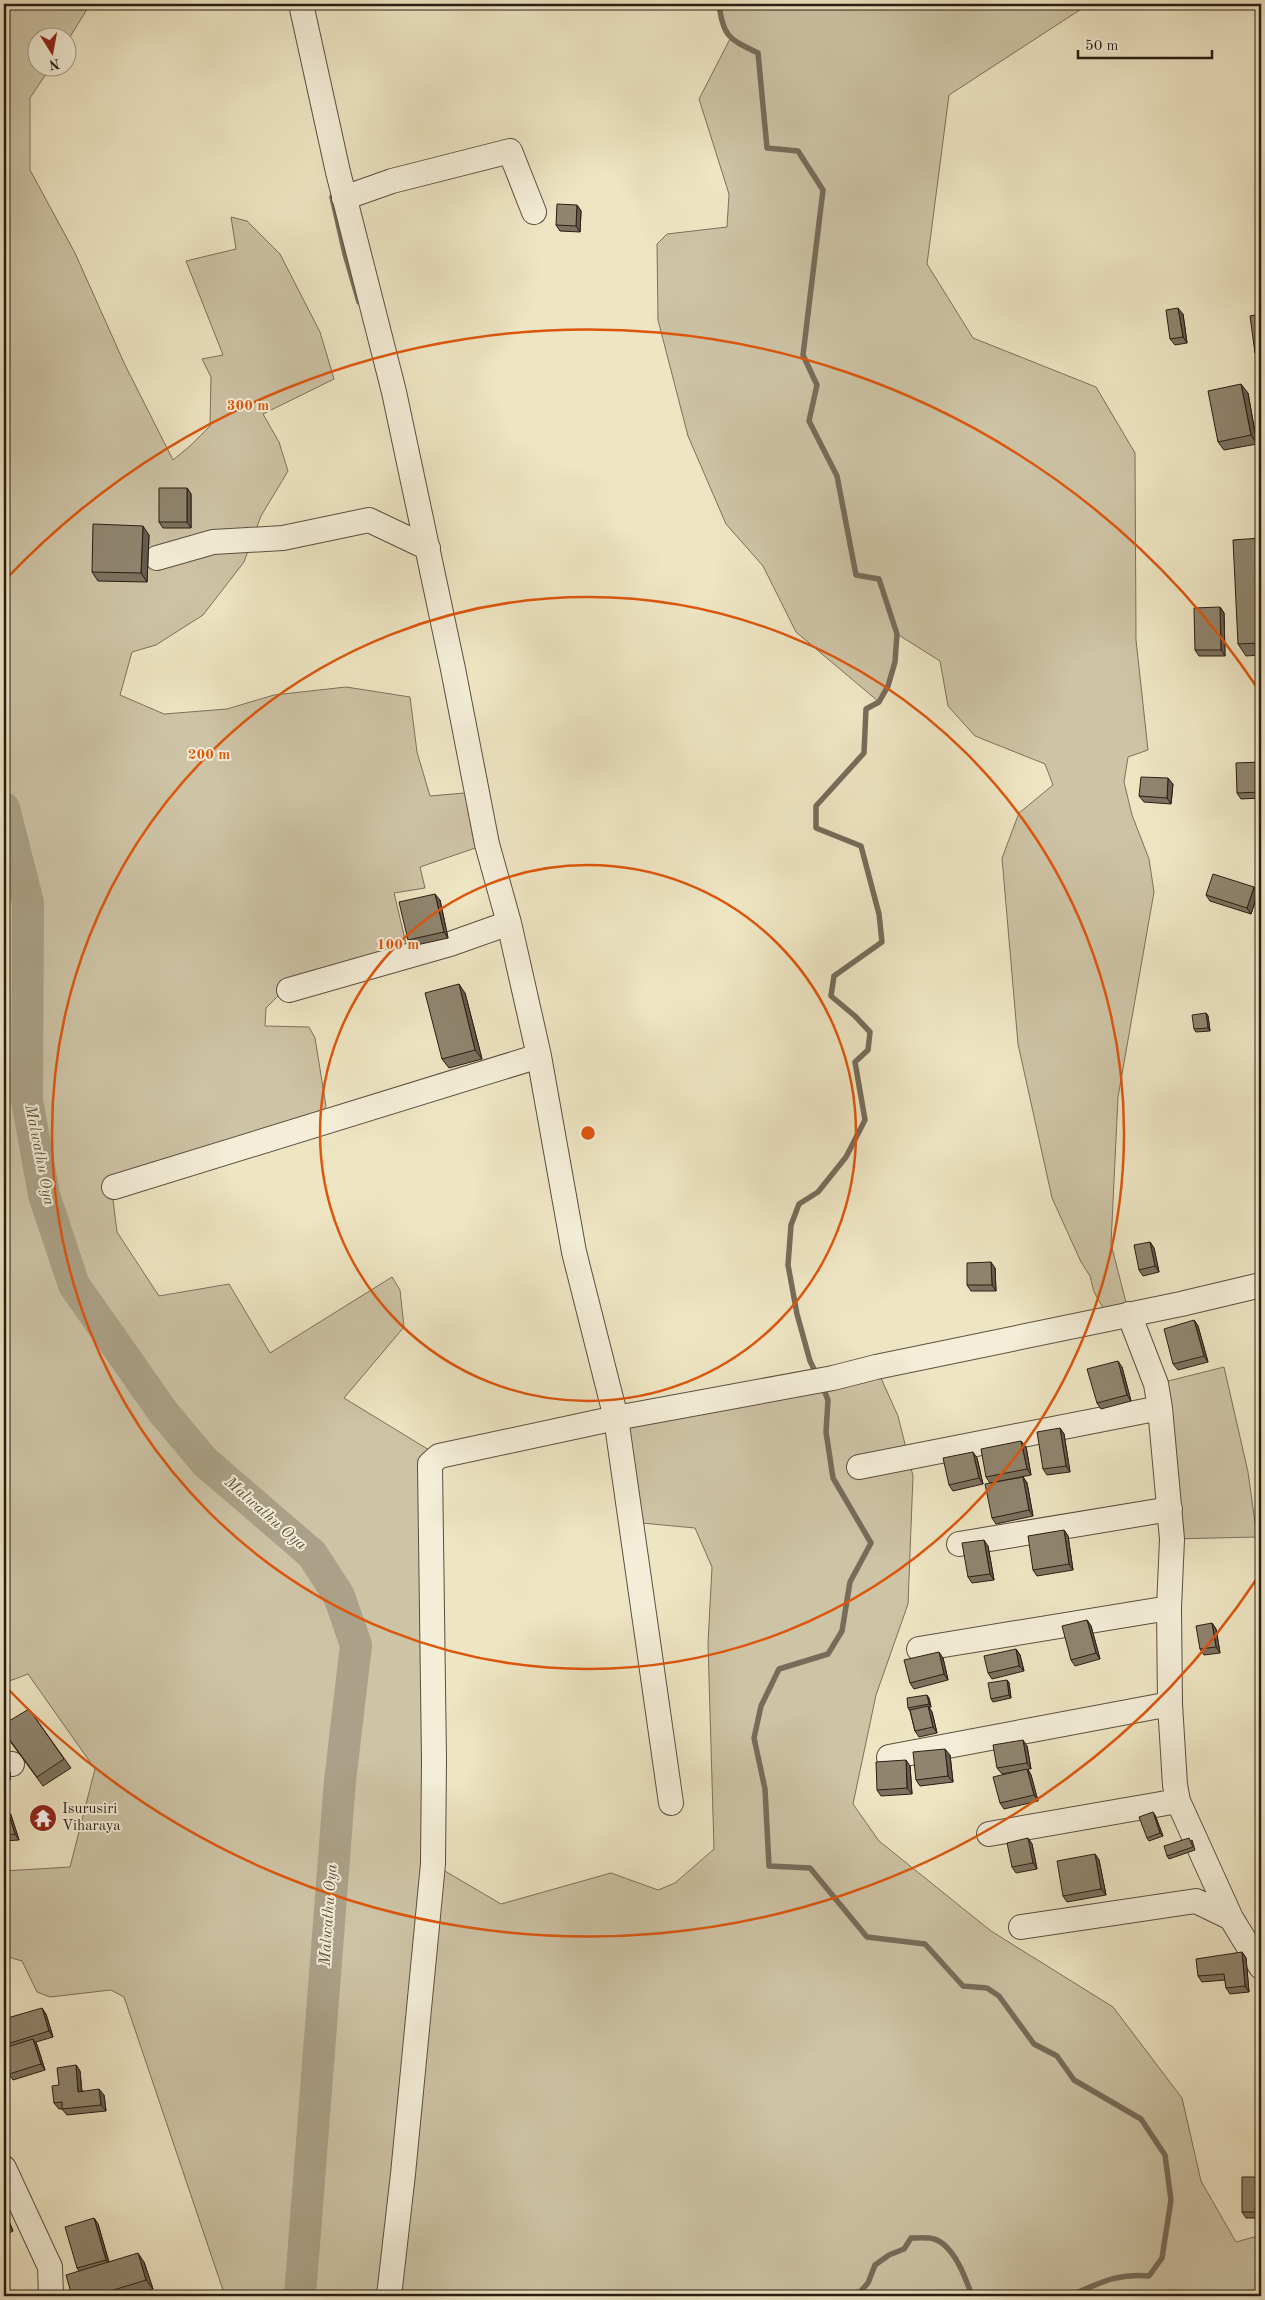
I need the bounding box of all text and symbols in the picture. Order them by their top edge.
north arrow [28,28,78,78]
scale bar [1078,28,1211,60]
text: 50 m [1085,39,1119,54]
text: N [47,56,61,72]
text: 300 m [227,399,269,414]
text: 200 m [188,748,230,763]
text: 100 m [377,938,419,953]
water label: Malwathu Oya [21,1102,57,1207]
centre of rings [579,1124,597,1142]
water label: Malwathu Oya [220,1474,309,1554]
place label: Isurusiri Viharaya [62,1802,121,1834]
temple icon: Isurusiri Viharaya [28,1803,58,1833]
water label: Malwathu Oya [317,1863,341,1968]

